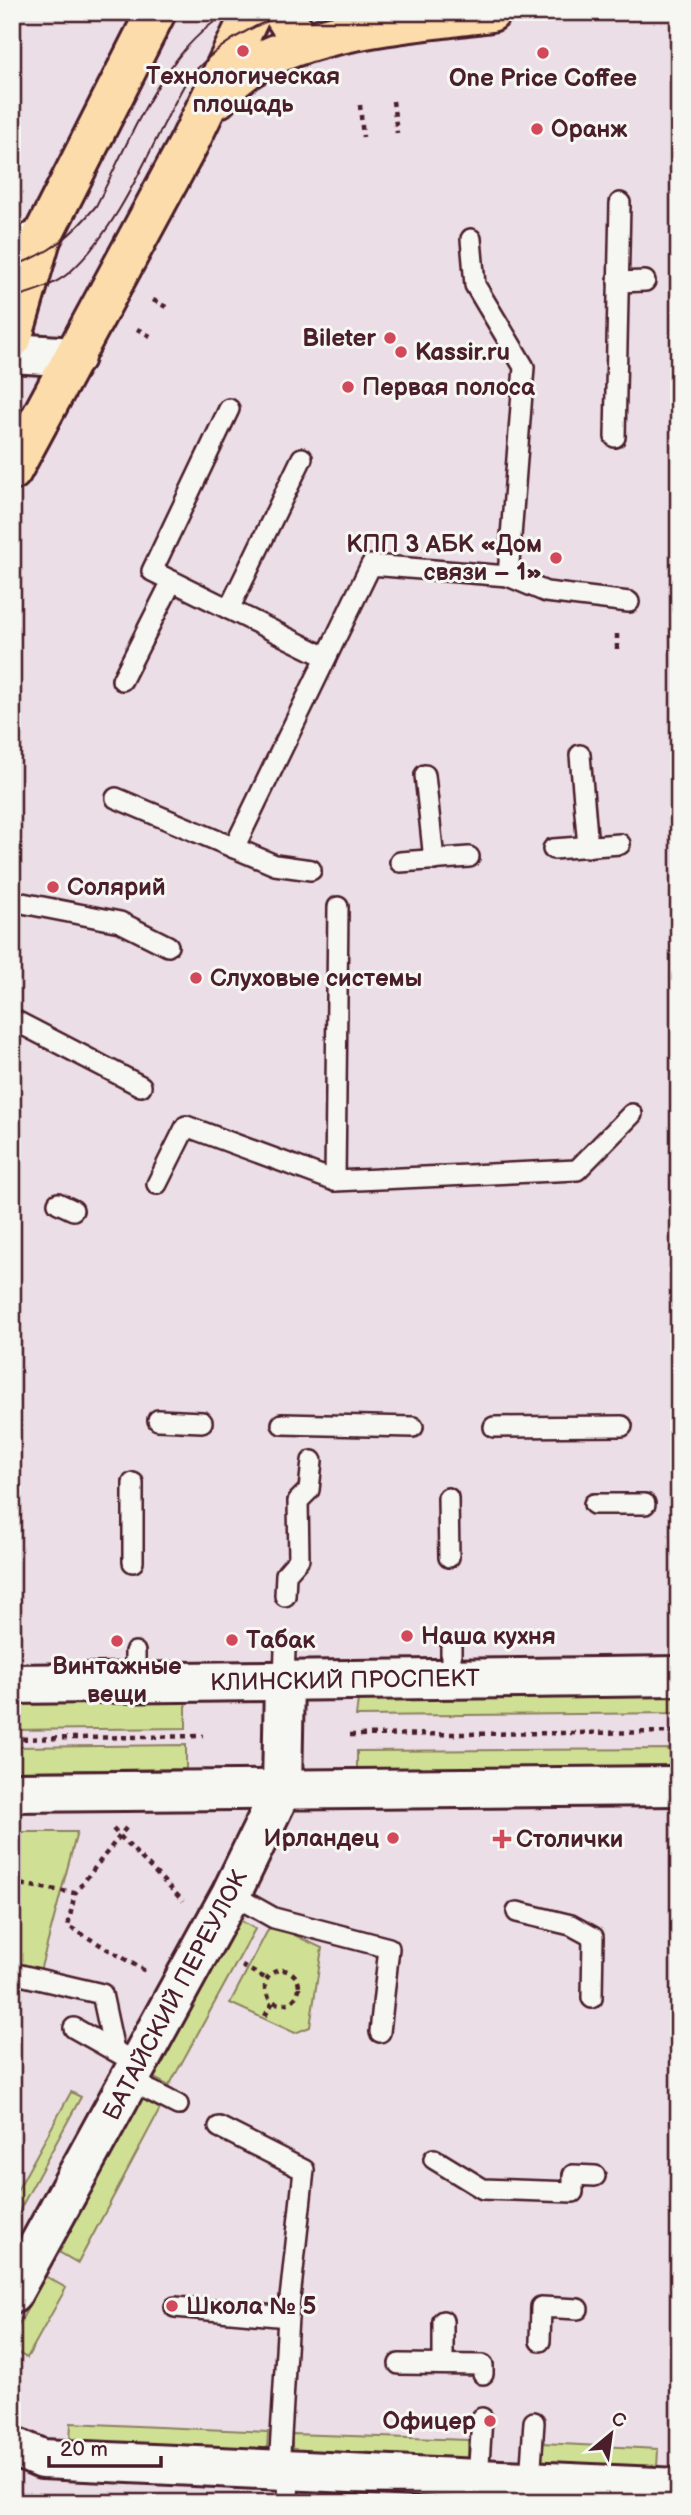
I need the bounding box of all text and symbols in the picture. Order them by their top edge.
marker: Технологическая площадь [235,43,251,59]
marker: One Price Coffee [535,45,551,61]
place label: Технологическая площадь [146,62,340,119]
place label: One Price Coffee [449,64,637,93]
place label: Оранж [551,115,627,144]
marker: Оранж [529,121,545,137]
place label: Bileter [302,324,376,353]
marker: Bileter [382,330,398,346]
place label: Kassir.ru [415,338,510,367]
marker: Kassir.ru [393,344,409,360]
place label: Первая полоса [362,373,536,402]
marker: Первая полоса [340,379,356,395]
place label: КПП 3 АБК «Дом связи – 1» [346,530,542,587]
marker: КПП 3 АБК «Дом связи – 1» [548,550,564,566]
place label: Солярий [67,873,166,902]
marker: Солярий [45,879,61,895]
place label: Слуховые системы [210,964,422,993]
marker: Слуховые системы [188,970,204,986]
place label: Наша кухня [421,1622,556,1651]
place label: Табак [246,1626,316,1655]
marker: Наша кухня [399,1628,415,1644]
marker: Табак [224,1632,240,1648]
marker: Винтажные вещи [109,1633,125,1649]
place label: Винтажные вещи [52,1652,182,1709]
street label: КЛИНСКИЙ ПРОСПЕКТ [210,1664,480,1697]
place label: Ирландец [263,1824,379,1853]
place label: Столички [516,1825,623,1854]
marker: Ирландец [385,1830,401,1846]
marker: Столички [494,1831,510,1847]
street label: БАТАЙСКИЙ ПЕРЕУЛОК [97,1865,254,2125]
place label: Школа № 5 [186,2292,316,2321]
marker: Школа № 5 [164,2298,180,2314]
north arrow [576,2400,646,2470]
place label: Офицер [382,2407,476,2436]
text: С [607,2407,630,2434]
marker: Офицер [482,2413,498,2429]
scale bar [49,2424,161,2468]
text: 20 m [60,2437,108,2462]

